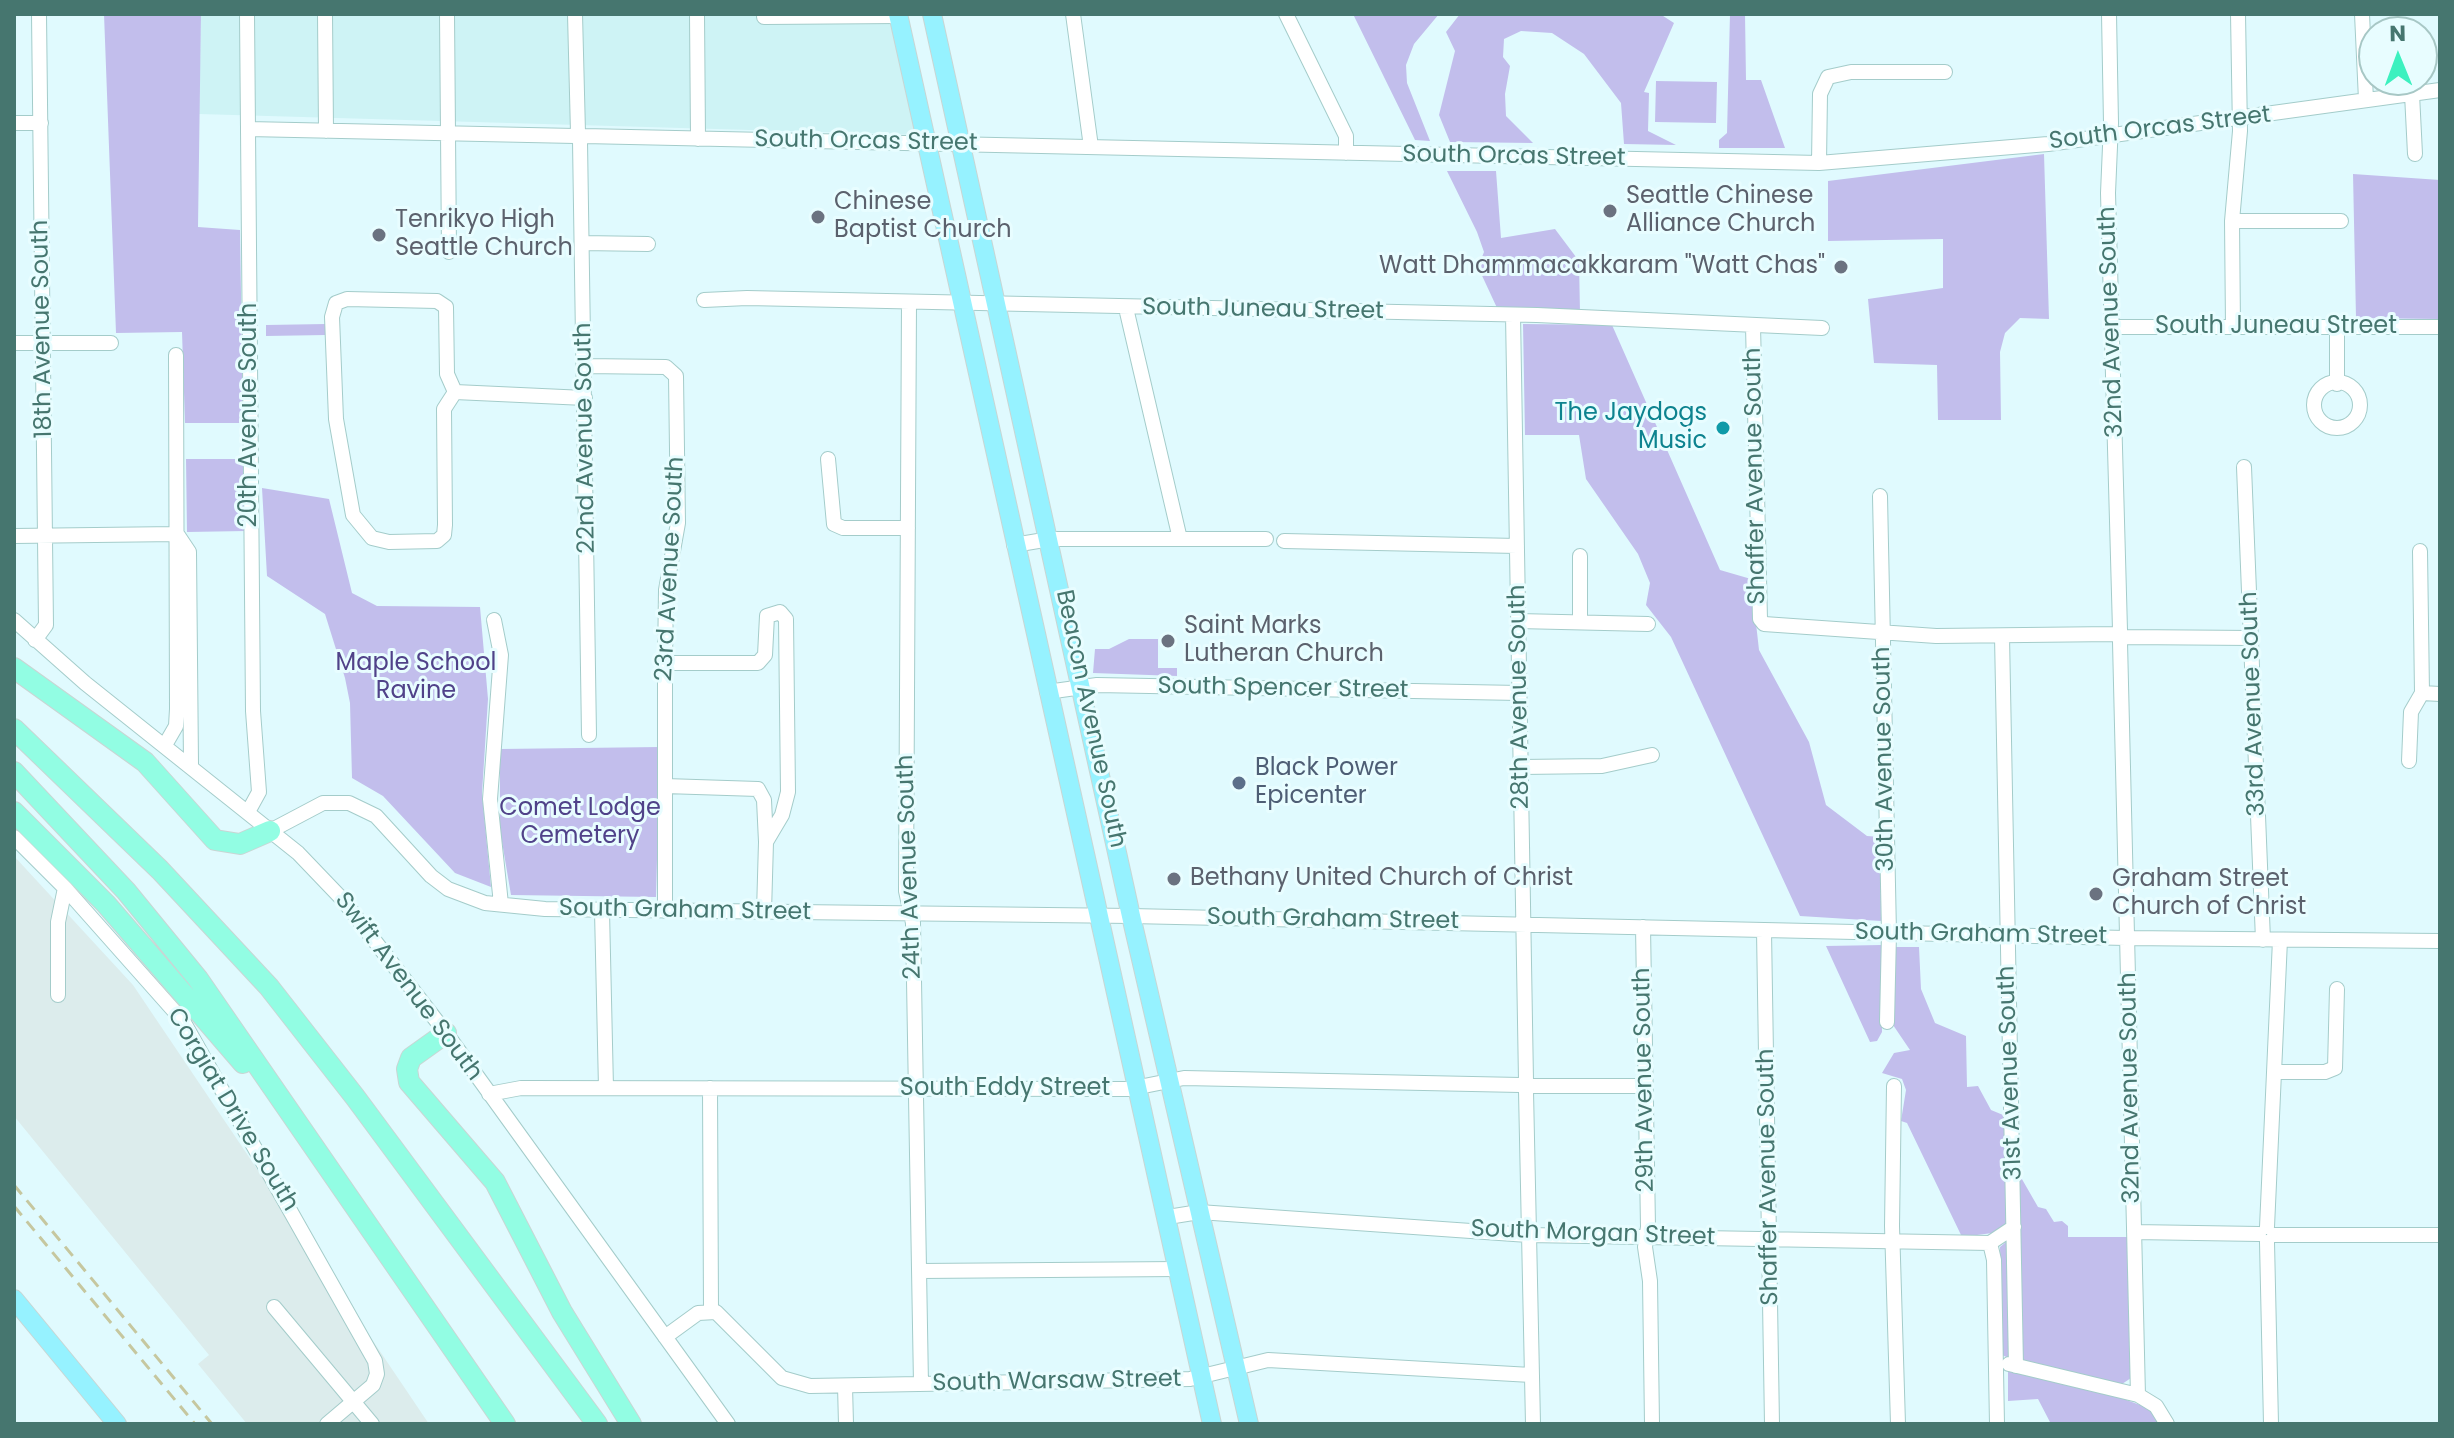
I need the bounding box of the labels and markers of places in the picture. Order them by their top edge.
place label: Seattle Chinese Alliance Church [1626,183,1815,239]
place label: Chinese Baptist Church [834,189,1012,245]
marker: Seattle Chinese Alliance Church [1601,202,1619,220]
place label: Tenrikyo High Seattle Church [395,207,573,263]
marker: Chinese Baptist Church [809,208,827,226]
marker: Tenrikyo High Seattle Church [370,226,388,244]
place label: Watt Dhammacakkaram "Watt Chas" [1379,253,1825,281]
marker: Watt Dhammacakkaram "Watt Chas" [1832,258,1850,276]
place label: The Jaydogs Music [1555,400,1707,456]
marker: The Jaydogs Music [1714,419,1732,437]
place label: Saint Marks Lutheran Church [1184,613,1384,669]
marker: Saint Marks Lutheran Church [1159,632,1177,650]
place label: Black Power Epicenter [1255,755,1398,811]
marker: Black Power Epicenter [1230,774,1248,792]
place label: Bethany United Church of Christ [1190,865,1573,893]
place label: Graham Street Church of Christ [2112,866,2306,922]
marker: Bethany United Church of Christ [1165,870,1183,888]
marker: Graham Street Church of Christ [2087,885,2105,903]

